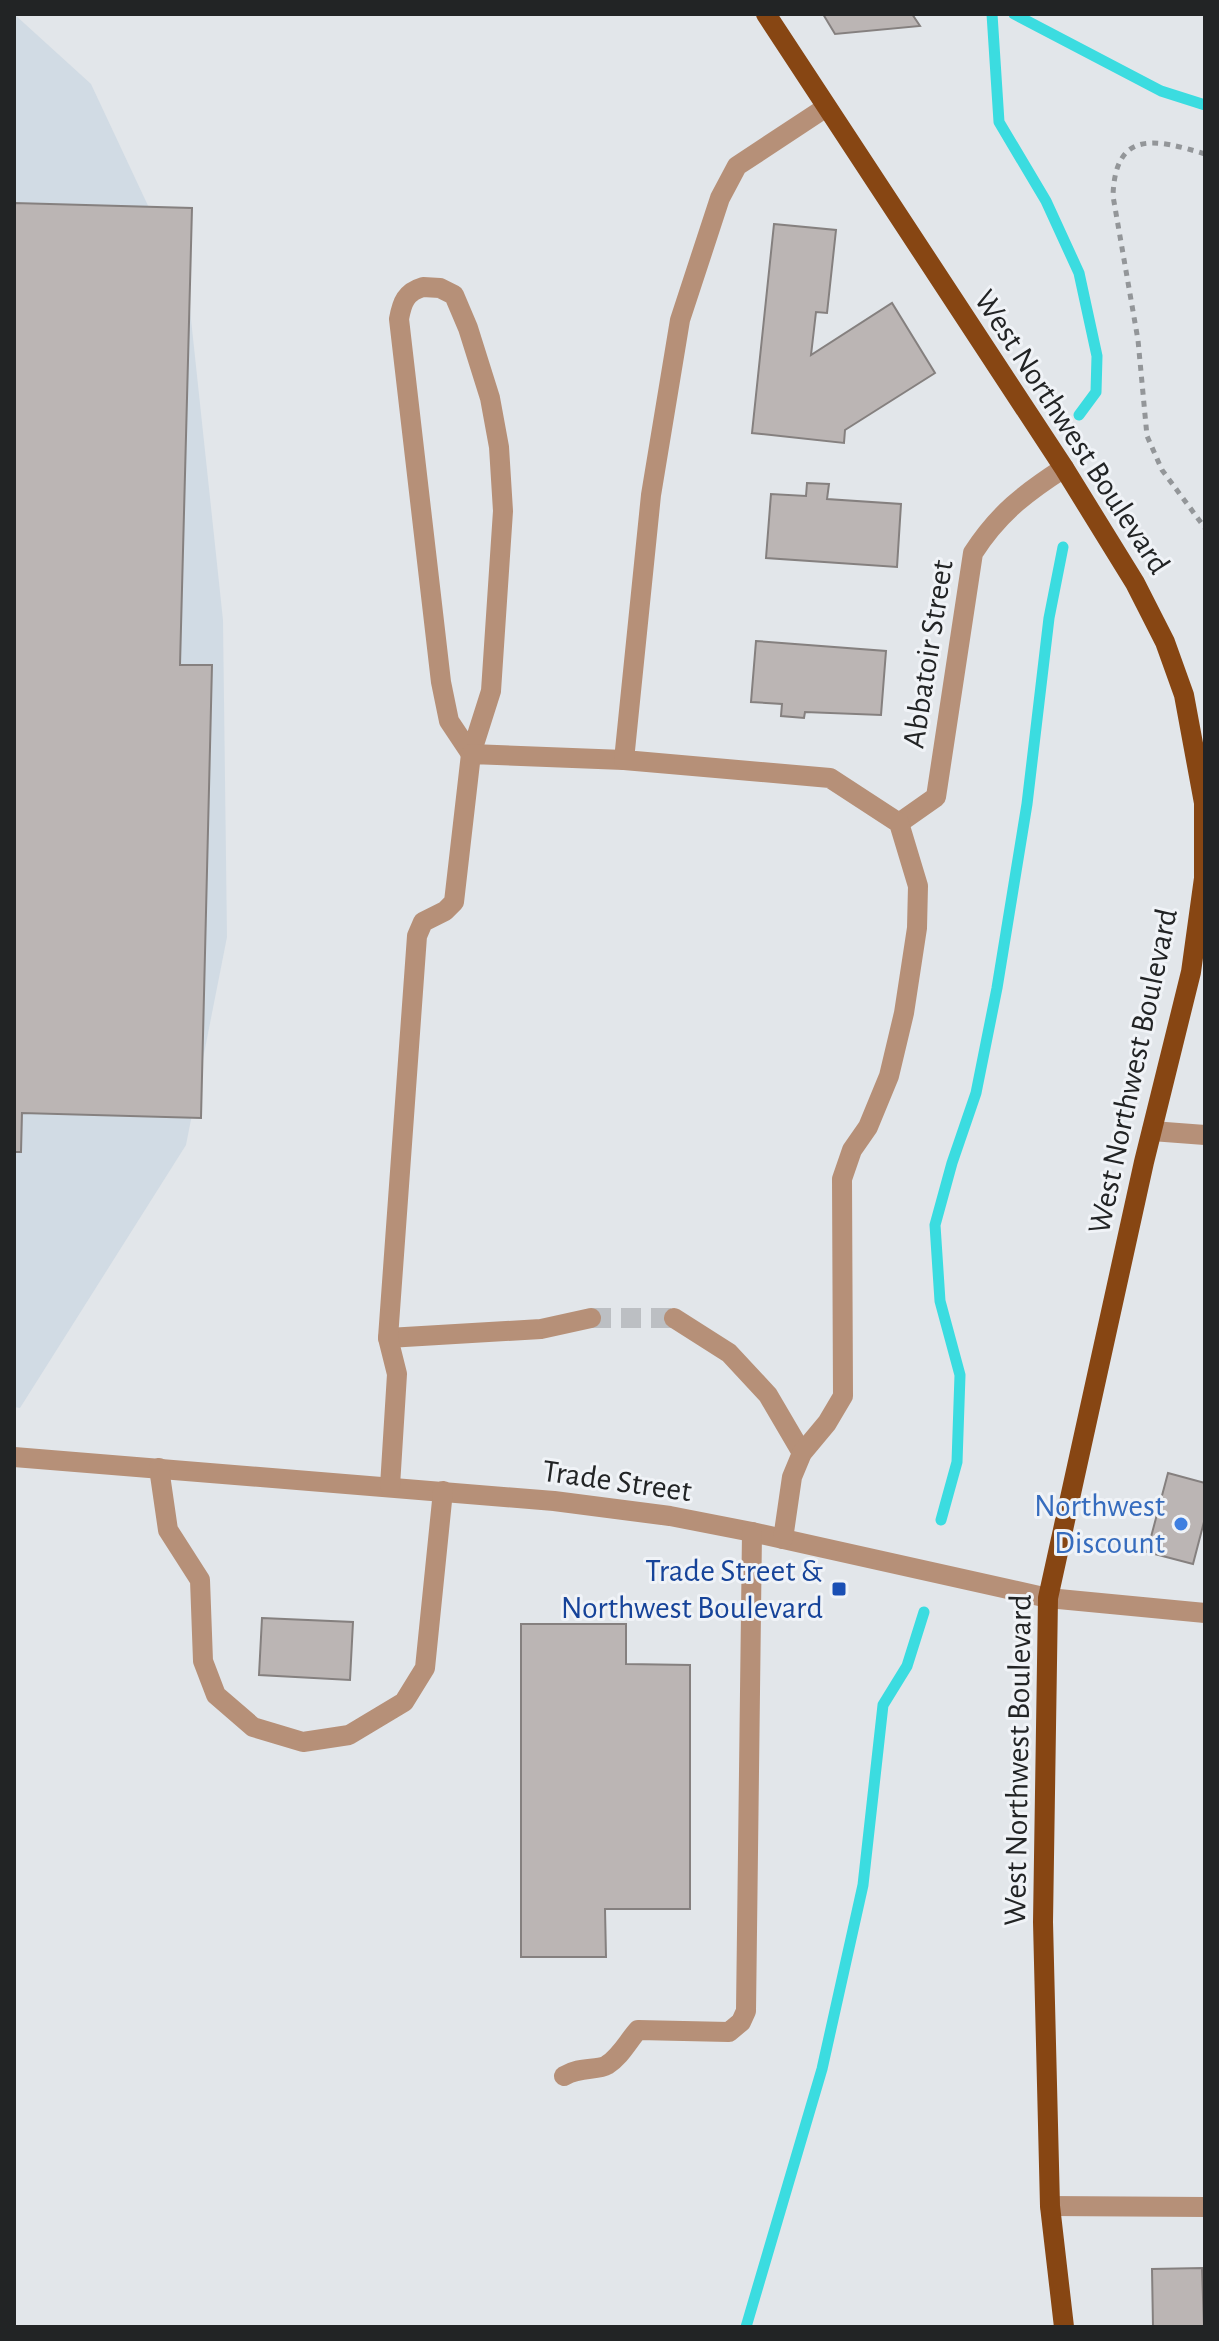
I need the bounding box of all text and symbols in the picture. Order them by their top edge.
street label: West Northwest Boulevard [968,284,1176,580]
street label: Abbatoir Street [897,557,959,751]
street label: West Northwest Boulevard [1083,906,1183,1236]
street label: Trade Street [540,1455,694,1507]
place label: Northwest Discount [1034,1490,1165,1559]
marker: Northwest Discount [1172,1515,1190,1533]
place label: Trade Street & Northwest Boulevard [561,1555,823,1624]
marker: Trade Street & Northwest Boulevard [830,1580,848,1598]
street label: West Northwest Boulevard [999,1594,1037,1926]

